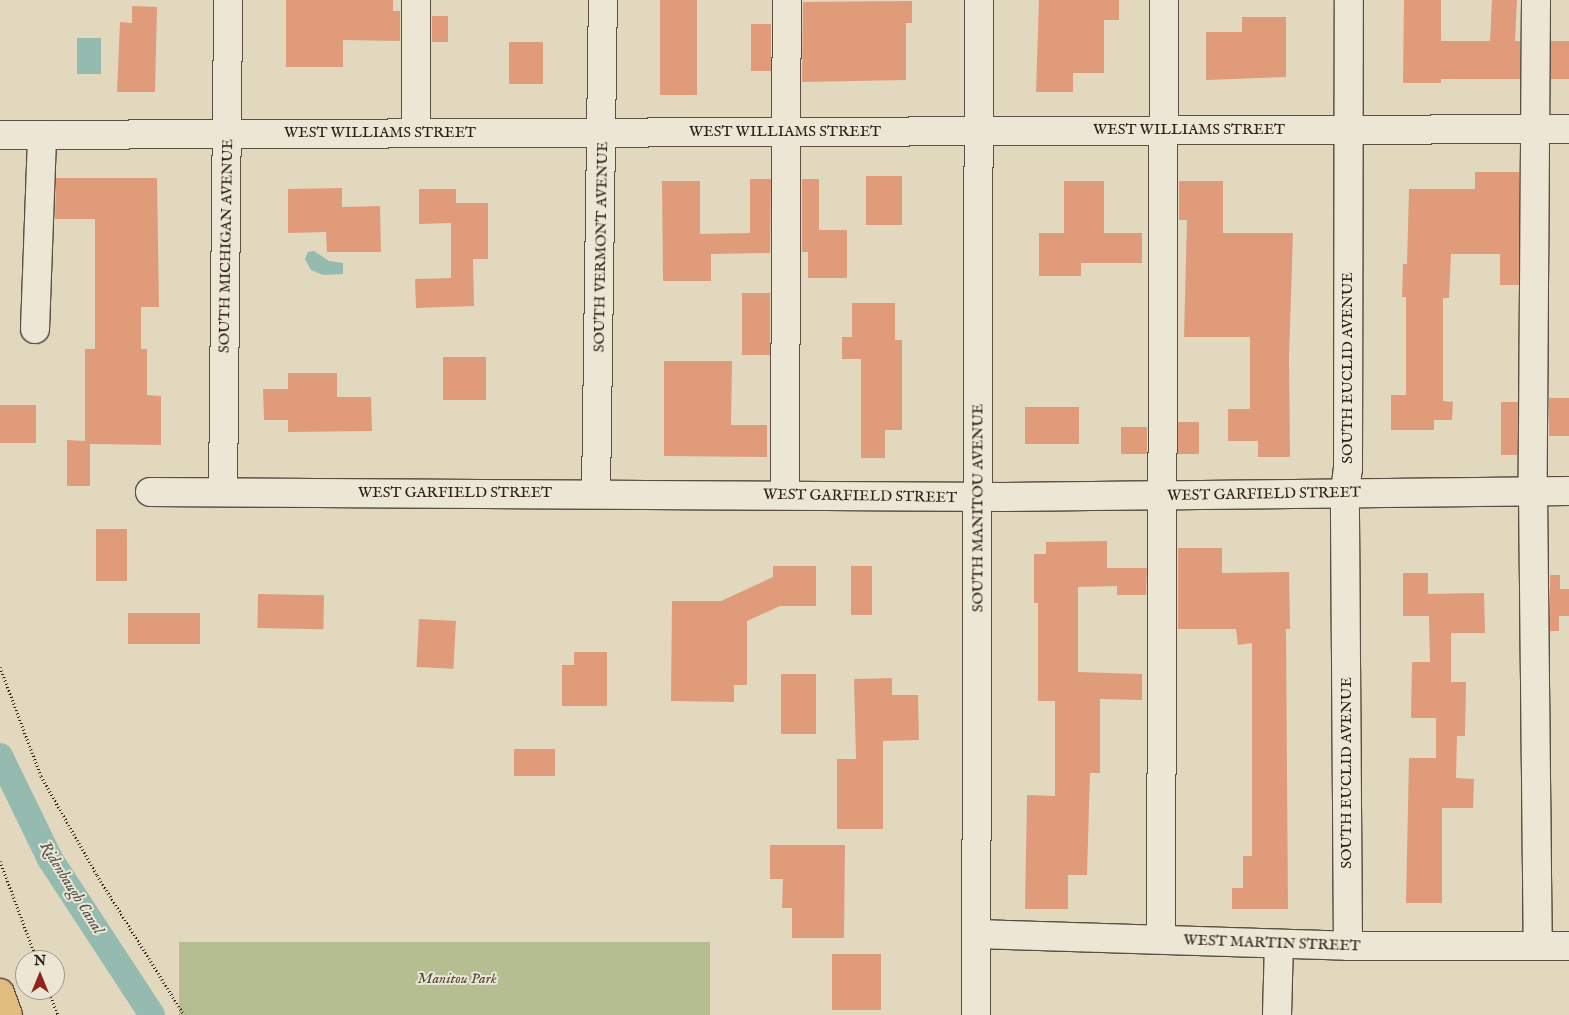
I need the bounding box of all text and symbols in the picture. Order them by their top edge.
street label: WEST WILLIAMS STREET [1093,121,1285,139]
street label: WEST WILLIAMS STREET [689,123,881,141]
street label: WEST WILLIAMS STREET [284,124,476,142]
street label: SOUTH MICHIGAN AVENUE [215,139,237,353]
street label: SOUTH VERMONT AVENUE [590,142,612,352]
street label: SOUTH EUCLID AVENUE [1339,272,1357,464]
street label: SOUTH MANITOU AVENUE [969,404,987,612]
street label: WEST GARFIELD STREET [1167,483,1361,505]
street label: WEST GARFIELD STREET [358,484,552,502]
street label: WEST GARFIELD STREET [763,485,957,507]
street label: SOUTH EUCLID AVENUE [1338,677,1356,869]
water label: Ridenbaugh Canal [35,838,107,938]
street label: WEST MARTIN STREET [1183,931,1361,955]
north arrow [15,950,65,1000]
text: N [34,952,46,970]
park label: Manitou Park [417,970,497,988]

